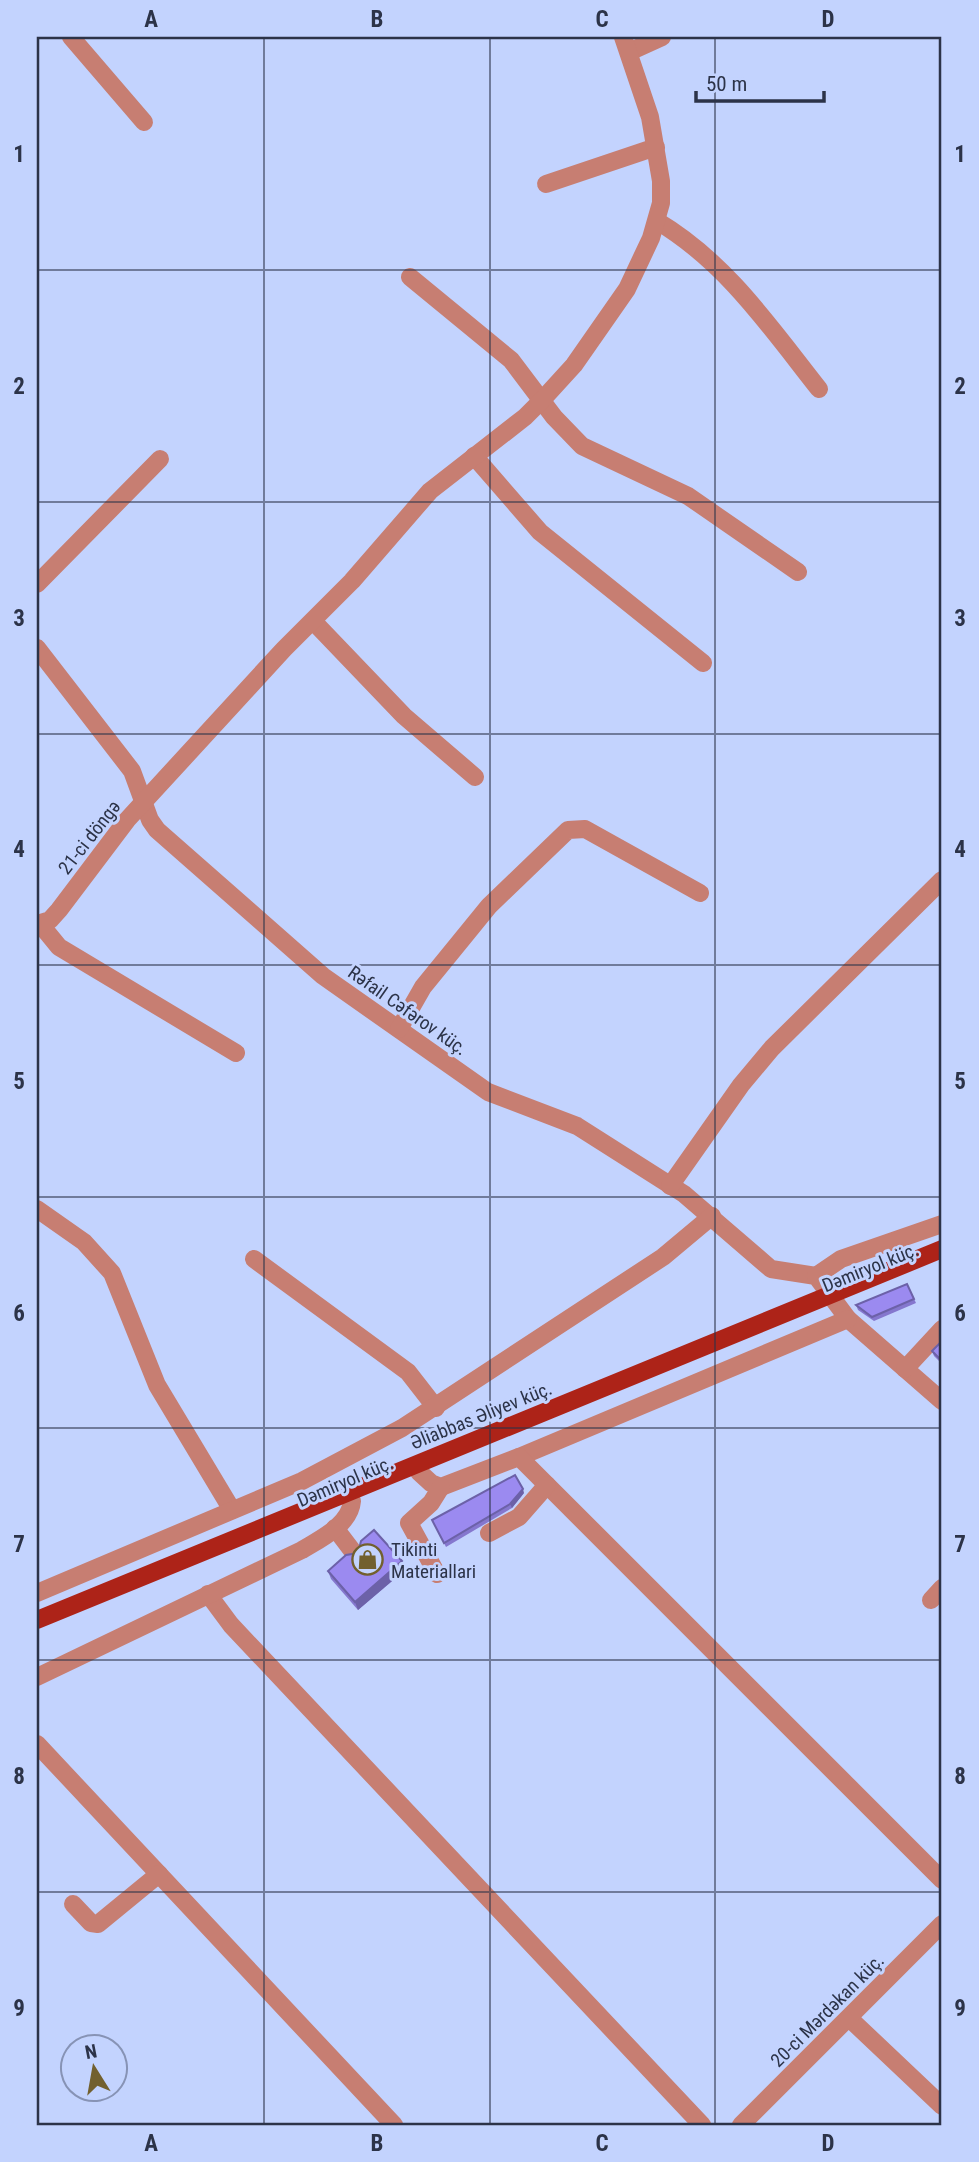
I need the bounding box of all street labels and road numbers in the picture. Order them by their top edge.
street label: 21-ci döngə [53,796,125,879]
street label: Rəfail Cəfərov küç. [344,961,472,1060]
street label: Dəmiryol küç. [819,1238,922,1297]
street label: Əliabbas Əliyev küç. [407,1377,555,1454]
street label: Dəmiryol küç. [294,1451,397,1512]
street label: 20-ci Mərdəkan küç. [766,1949,889,2072]

